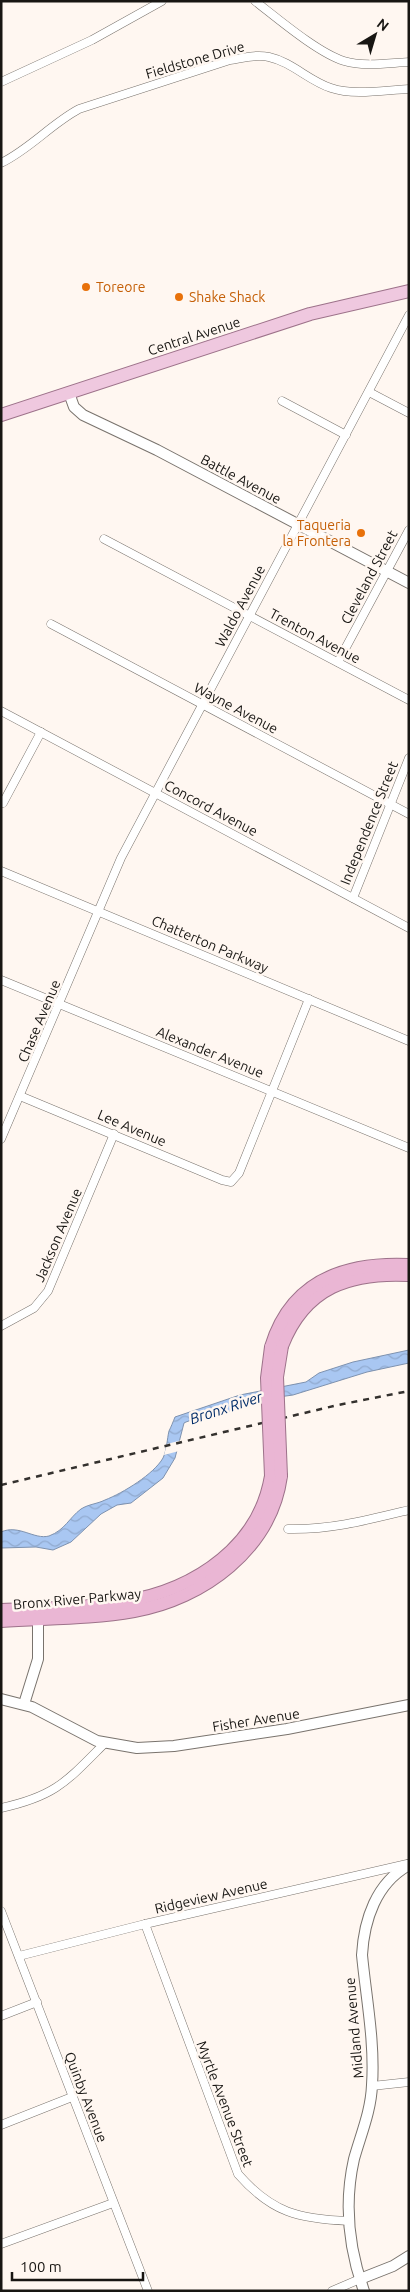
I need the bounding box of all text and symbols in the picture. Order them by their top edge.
north arrow [350,10,400,60]
text: N [374,15,392,34]
street label: Fieldstone Drive [144,38,246,82]
place label: Toreore [96,279,146,295]
marker: Toreore [80,281,92,293]
place label: Shake Shack [189,289,265,305]
marker: Shake Shack [173,291,185,303]
street label: Central Avenue [146,314,242,358]
street label: Battle Avenue [198,451,284,507]
place label: Taqueria la Frontera [283,517,351,549]
street label: Cleveland Street [338,527,401,627]
marker: Taqueria la Frontera [355,527,367,539]
street label: Waldo Avenue [212,562,268,650]
street label: Trenton Avenue [267,605,363,667]
street label: Wayne Avenue [191,679,281,737]
street label: Independence Street [337,758,401,887]
street label: Concord Avenue [162,777,260,839]
street label: Chatterton Parkway [149,912,271,976]
street label: Chase Avenue [14,977,64,1065]
street label: Alexander Avenue [154,1023,266,1081]
street label: Lee Avenue [95,1106,169,1150]
street label: Jackson Avenue [31,1186,85,1284]
water label: Bronx River [187,1387,266,1427]
street label: Bronx River Parkway [12,1585,142,1613]
street label: Fisher Avenue [211,1705,301,1735]
street label: Ridgeview Avenue [153,1875,269,1917]
street label: Midland Avenue [342,1977,366,2079]
street label: Myrtle Avenue Street [194,2039,257,2170]
street label: Quinby Avenue [61,2050,111,2144]
scale bar [12,2250,144,2282]
text: 100 m [20,2258,62,2275]

